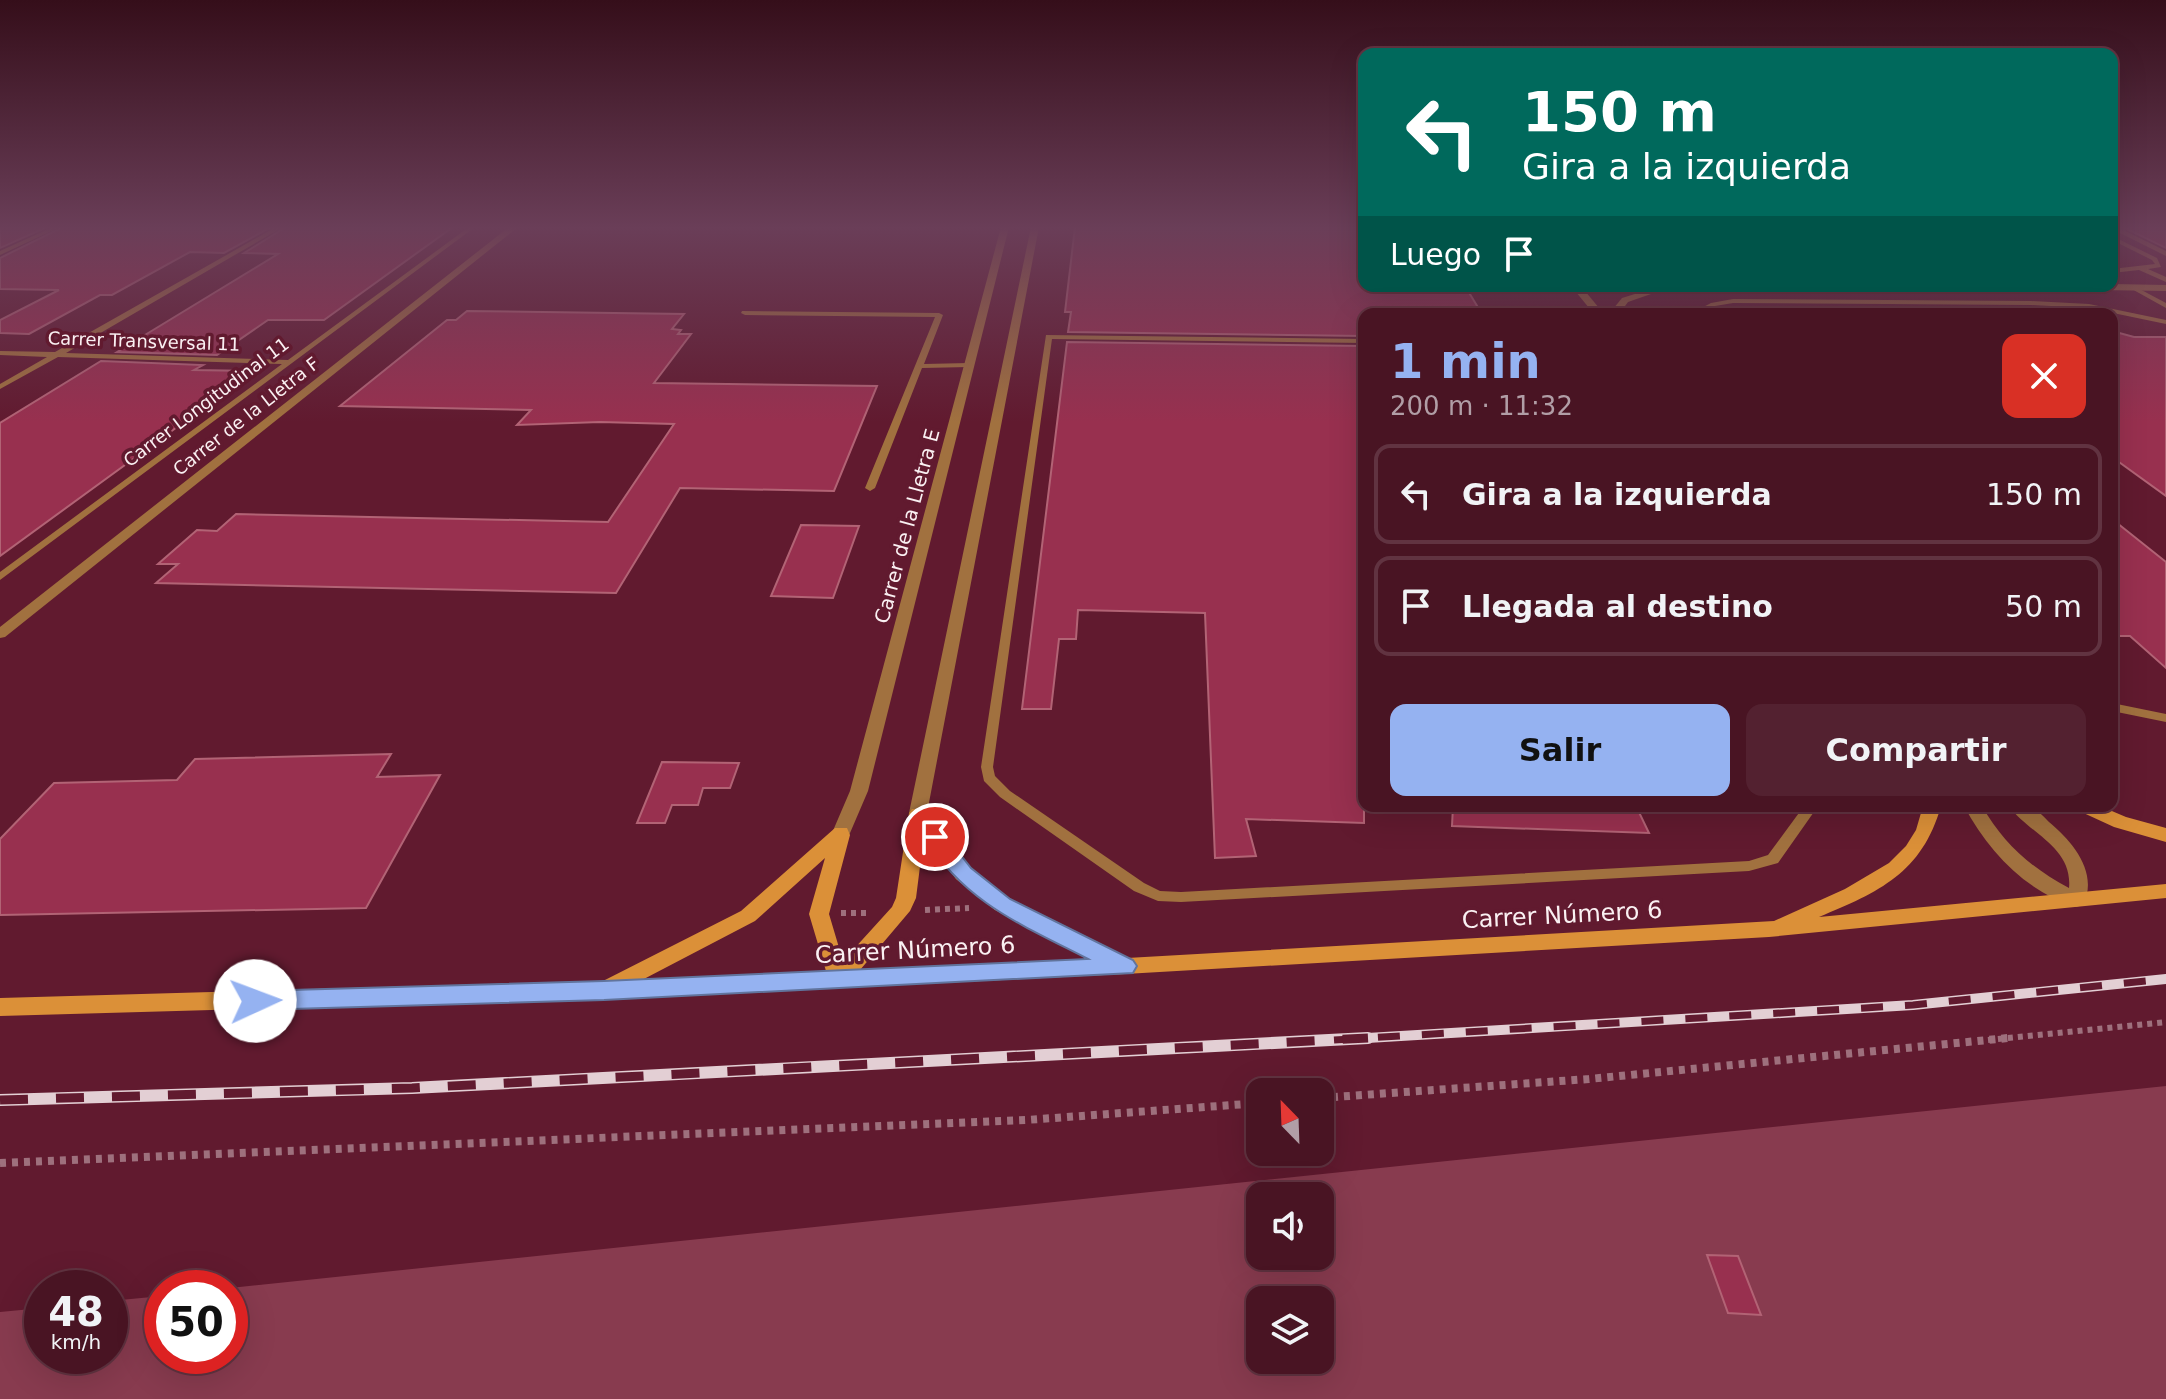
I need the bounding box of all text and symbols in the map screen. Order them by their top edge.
text: 150 m [1522,79,1717,144]
icon: left [1390,80,1494,184]
text: Gira a la izquierda [1522,146,1851,187]
icon: arrive [1497,232,1541,276]
text: Luego [1390,237,1481,272]
street label: Carrer Transversal 11 [47,327,241,355]
street label: Carrer Longitudinal 11 [119,333,293,471]
text: 1 min [1390,333,1541,389]
button: close [2002,334,2086,418]
street label: Carrer de la Lletra F [169,352,323,480]
text: 200 m · 11:32 [1390,391,1573,421]
street label: Carrer de la Lletra E [869,426,945,626]
icon: left [1394,472,1438,516]
text: Gira a la izquierda [1462,477,1772,512]
text: 150 m [1986,477,2082,512]
icon: arrive [1394,584,1438,628]
text: Llegada al destino [1462,589,1773,624]
text: 50 m [2005,589,2082,624]
button: Salir [1390,704,1730,796]
button: Compartir [1746,704,2086,796]
pin [901,803,969,871]
icon: arrive [913,815,957,859]
street label: Carrer Número 6 [1461,896,1663,934]
street label: Carrer Número 6 [814,931,1016,969]
position arrow [213,959,297,1043]
north arrow [1246,1078,1334,1166]
map controls [1246,1078,1334,1374]
button: sound [1246,1182,1334,1270]
speed limit sign: 50 [144,1270,248,1374]
button: layers [1246,1286,1334,1374]
text: 48 [48,1289,104,1335]
text: km/h [51,1330,101,1354]

